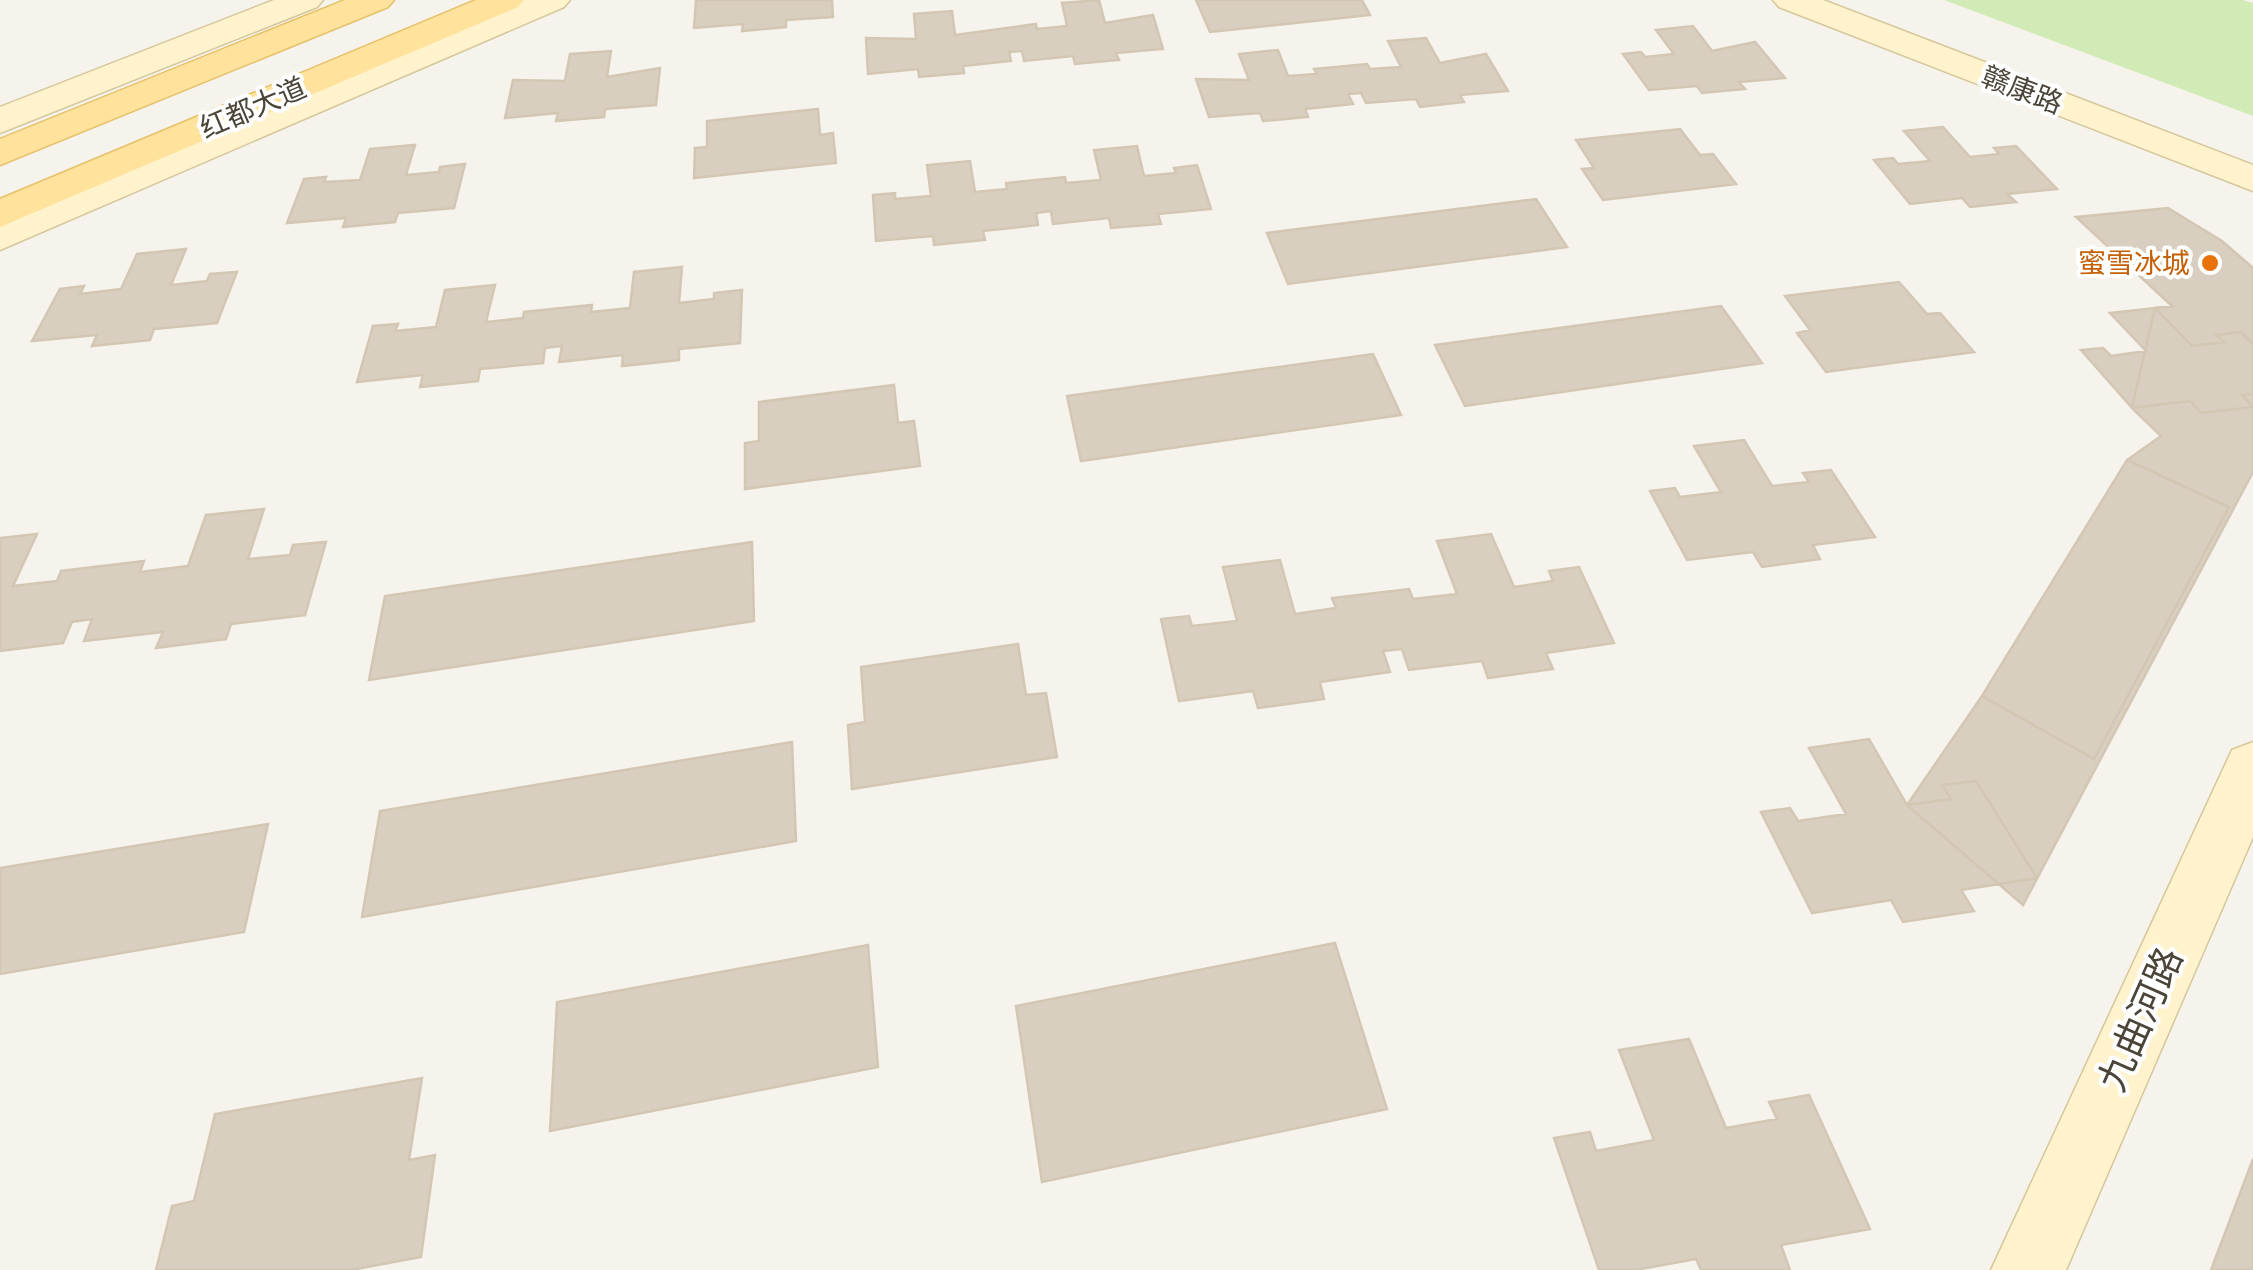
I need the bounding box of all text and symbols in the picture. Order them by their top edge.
street label: 赣康路 [1977,60,2067,120]
street label: 红都大道 [195,71,311,145]
place label: 蜜雪冰城 [2078,247,2190,280]
marker: 蜜雪冰城 [2199,252,2221,274]
street label: 九曲河路 [2089,940,2191,1098]

